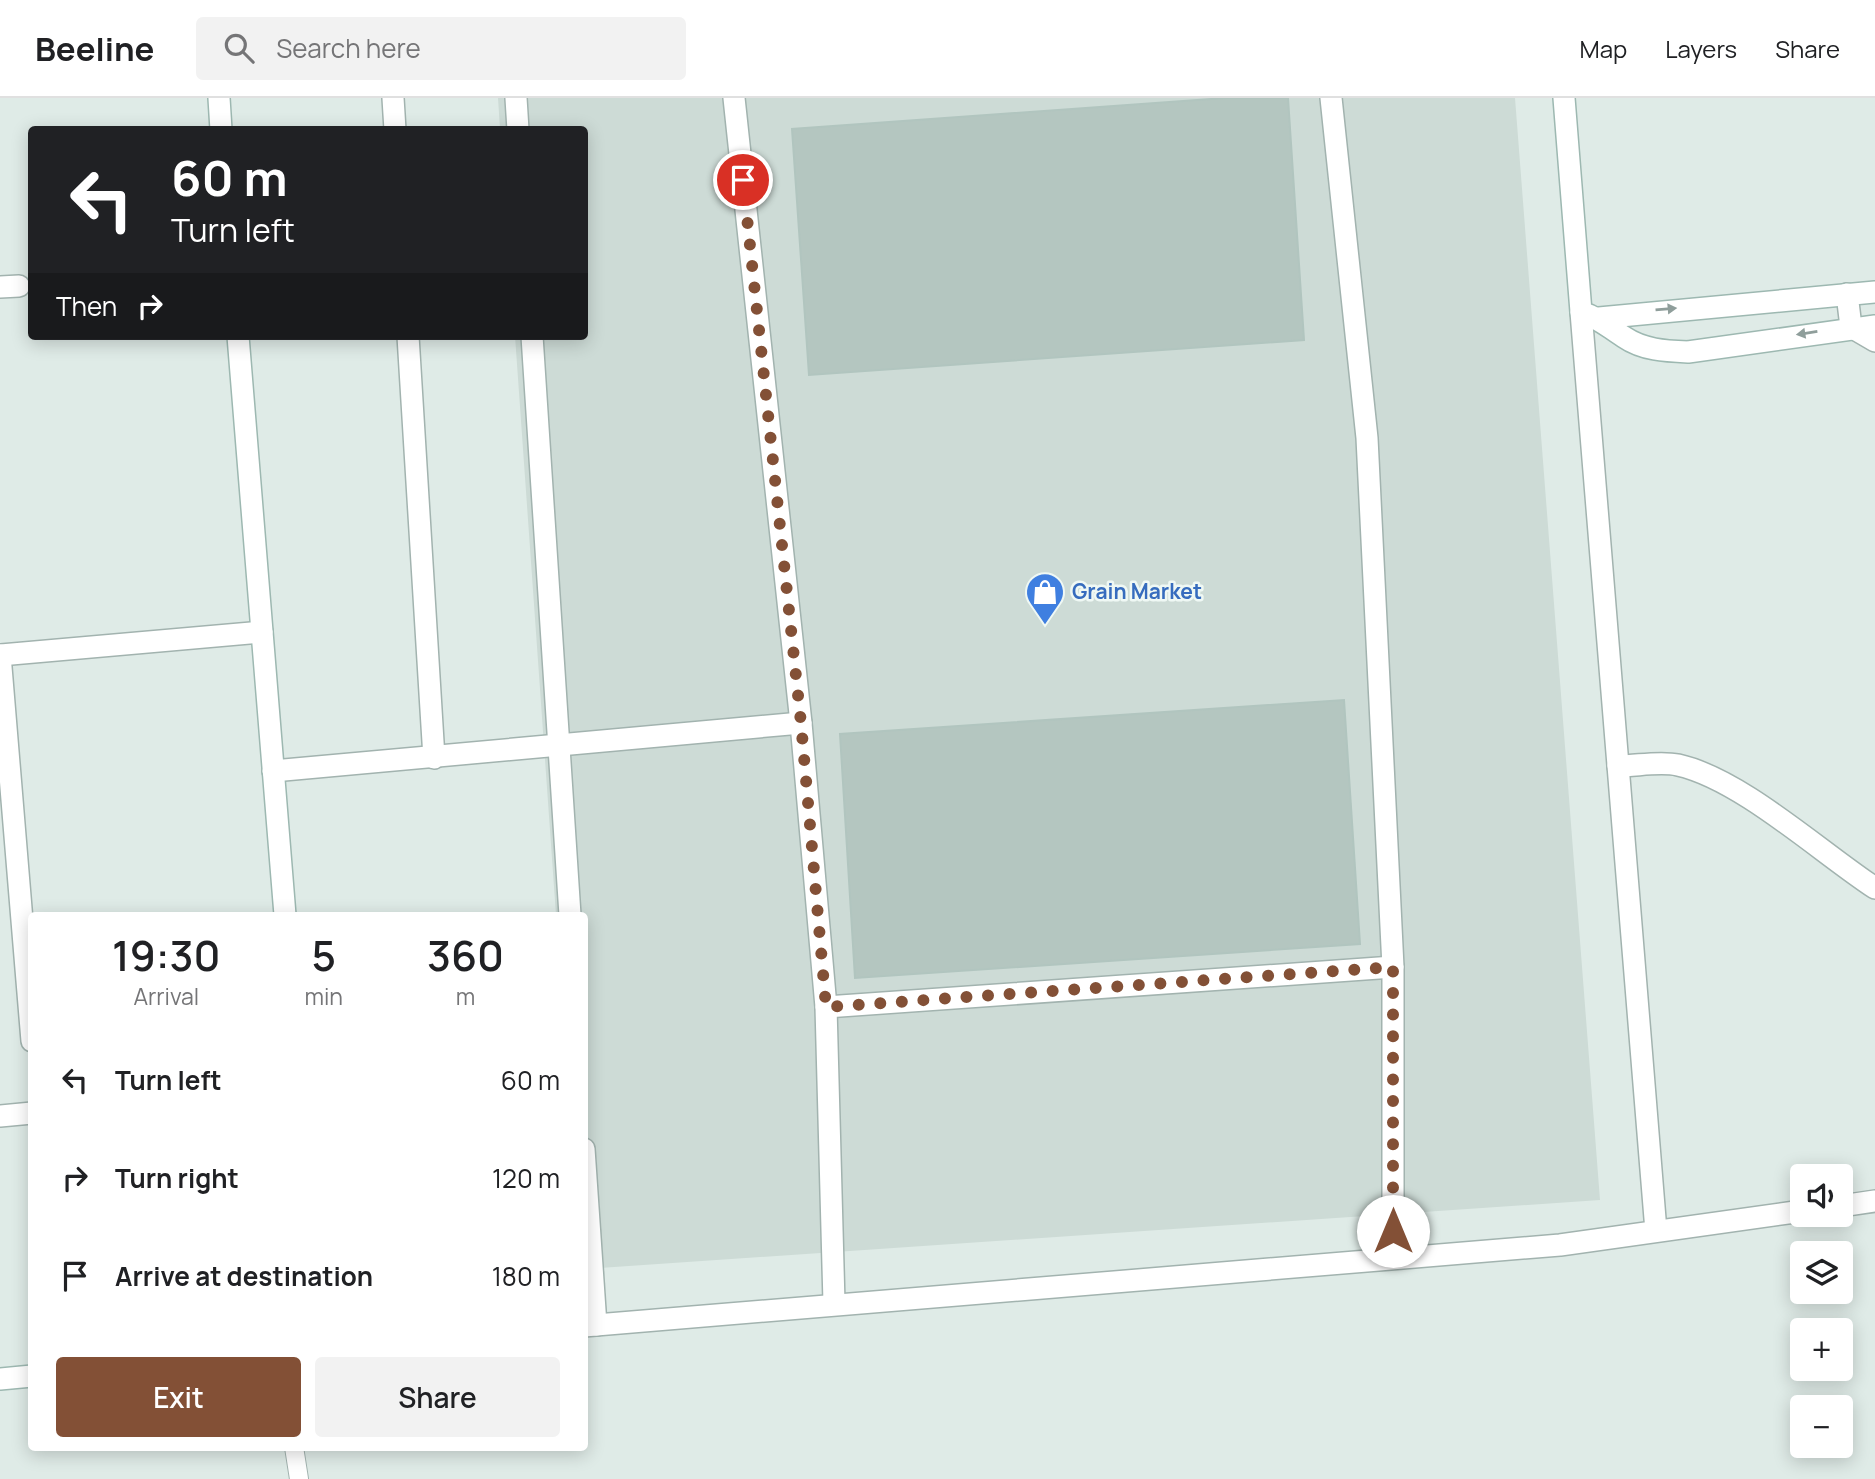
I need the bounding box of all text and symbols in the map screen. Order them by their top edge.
search box [196,17,686,80]
text: Beeline [35,26,154,71]
icon: search [220,29,258,67]
text: Search here [276,30,421,66]
text: Map [1580,32,1627,65]
text: Layers [1665,32,1737,65]
text: Share [1775,32,1840,65]
text: 60 m [171,144,288,211]
pin [713,150,773,210]
icon: left [56,154,147,245]
icon: arrive [724,161,762,199]
text: Turn left [171,208,295,252]
icon: right [131,287,169,325]
text: Then [56,288,117,324]
one-way arrow [1655,303,1677,314]
one-way arrow [1796,328,1818,339]
shop icon: Grain Market [1024,571,1066,626]
place label: Grain Market [1072,577,1202,605]
text: 19:30 [112,926,221,984]
text: 5 [311,926,336,984]
text: 360 [427,926,504,984]
text: Arrival [133,980,199,1012]
text: min [304,980,343,1012]
text: m [456,980,475,1012]
icon: left [56,1061,94,1099]
text: Turn left [115,1062,222,1098]
text: 60 m [501,1062,560,1098]
icon: right [56,1159,94,1197]
text: Turn right [115,1160,239,1196]
text: 120 m [492,1160,560,1196]
map controls [1790,1164,1853,1458]
button: sound [1790,1164,1853,1227]
position arrow [1356,1194,1430,1268]
button: layers [1790,1241,1853,1304]
icon: arrive [56,1257,94,1295]
text: Arrive at destination [115,1258,373,1294]
text: 180 m [492,1258,560,1294]
button: + [1790,1318,1853,1381]
button: Exit [56,1357,301,1437]
button: Share [315,1357,560,1437]
button: − [1790,1395,1853,1458]

